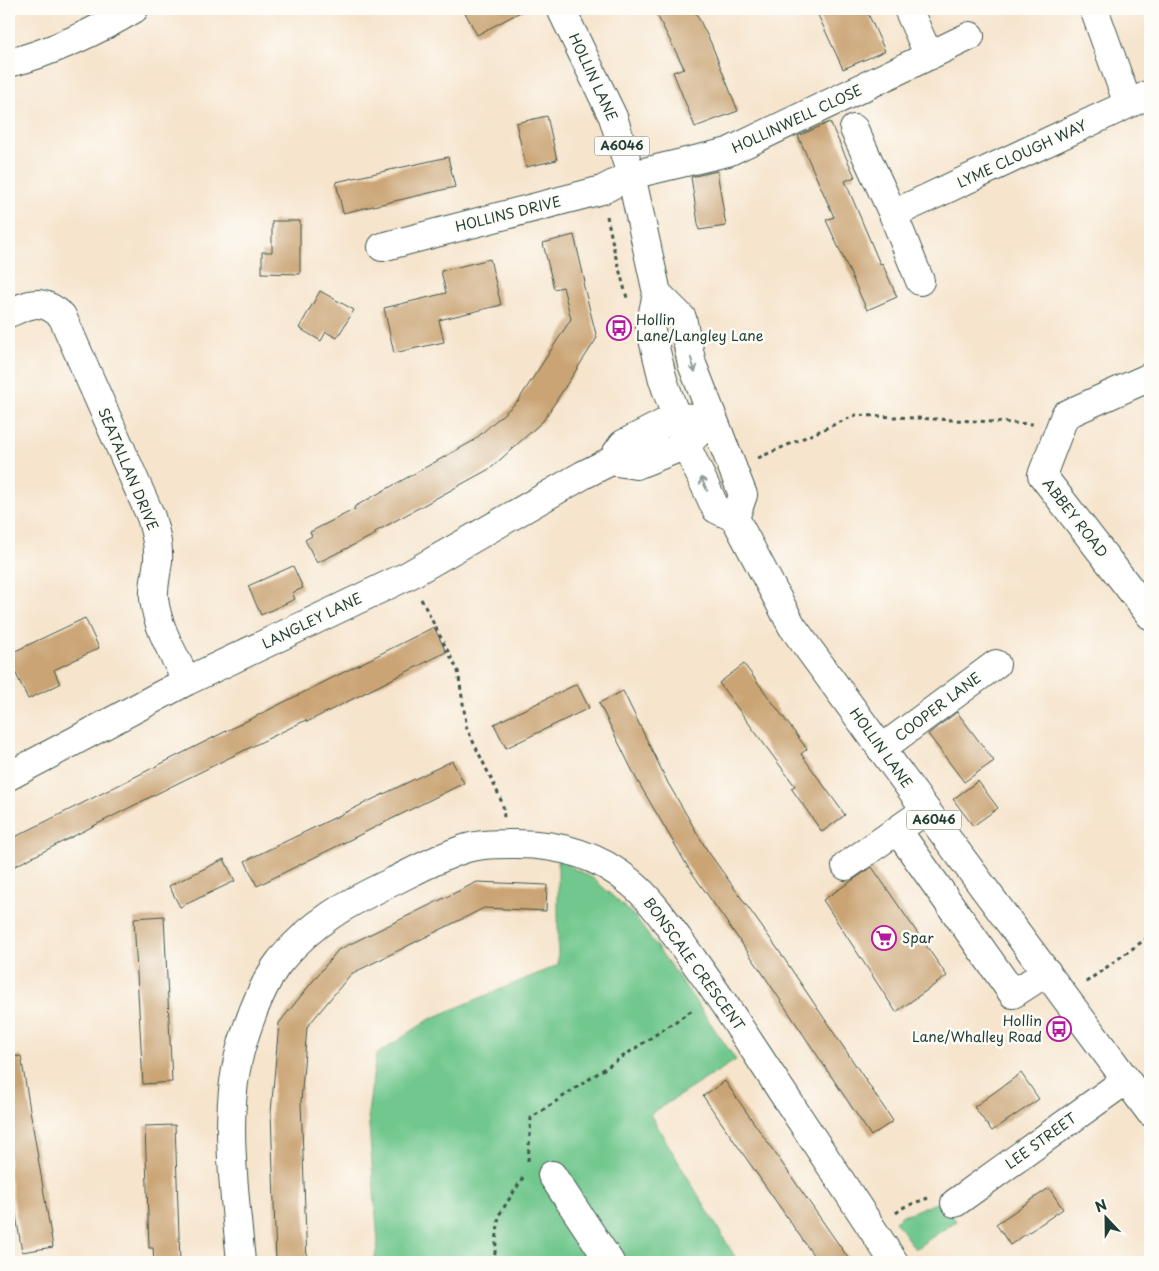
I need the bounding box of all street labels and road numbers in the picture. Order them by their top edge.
street label: HOLLIN LANE [564,29,623,124]
street label: HOLLINWELL CLOSE [728,79,866,158]
street label: LYME CLOUGH WAY [954,114,1090,193]
road number: A6046 [594,136,650,156]
street label: HOLLINS DRIVE [453,190,563,237]
street label: SEATALLAN DRIVE [93,404,164,534]
street label: ABBEY ROAD [1038,474,1113,562]
street label: LANGLEY LANE [258,587,365,654]
street label: COOPER LANE [890,667,985,746]
street label: HOLLIN LANE [845,703,918,792]
road number: A6046 [906,810,962,830]
street label: BONSCALE CRESCENT [639,893,750,1035]
street label: LEE STREET [1001,1107,1081,1174]

